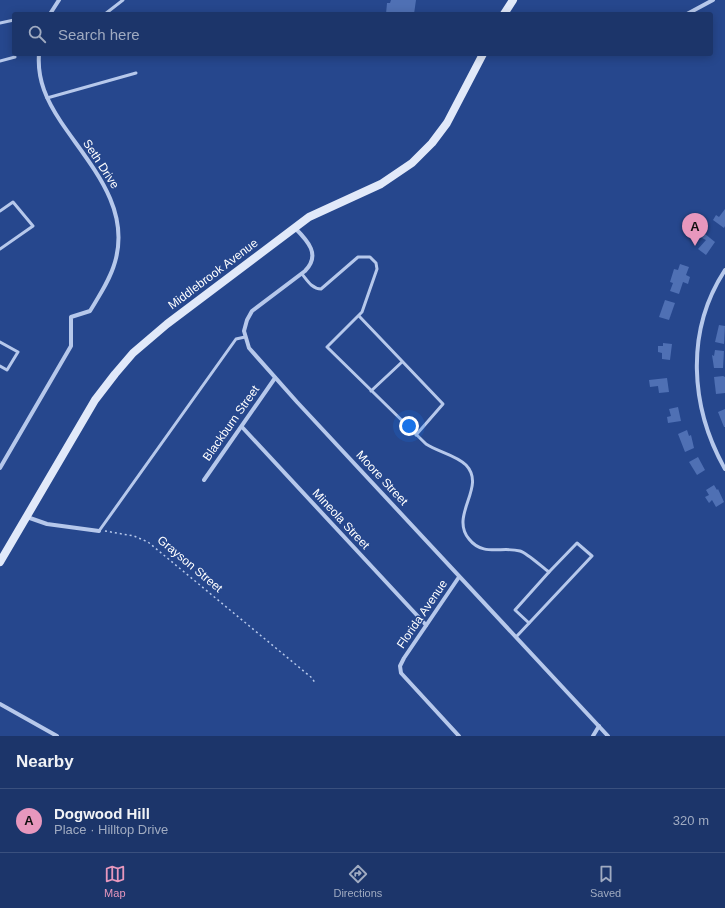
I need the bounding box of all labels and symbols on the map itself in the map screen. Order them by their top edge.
street label: Seth Drive [80,137,122,192]
pin: A [682,213,708,246]
street label: Middlebrook Avenue [165,236,261,312]
street label: Blackburn Street [200,382,263,463]
your location [399,416,419,436]
street label: Moore Street [353,448,411,509]
street label: Mineola Street [309,486,373,553]
street label: Grayson Street [155,533,226,596]
street label: Florida Avenue [394,577,450,651]

